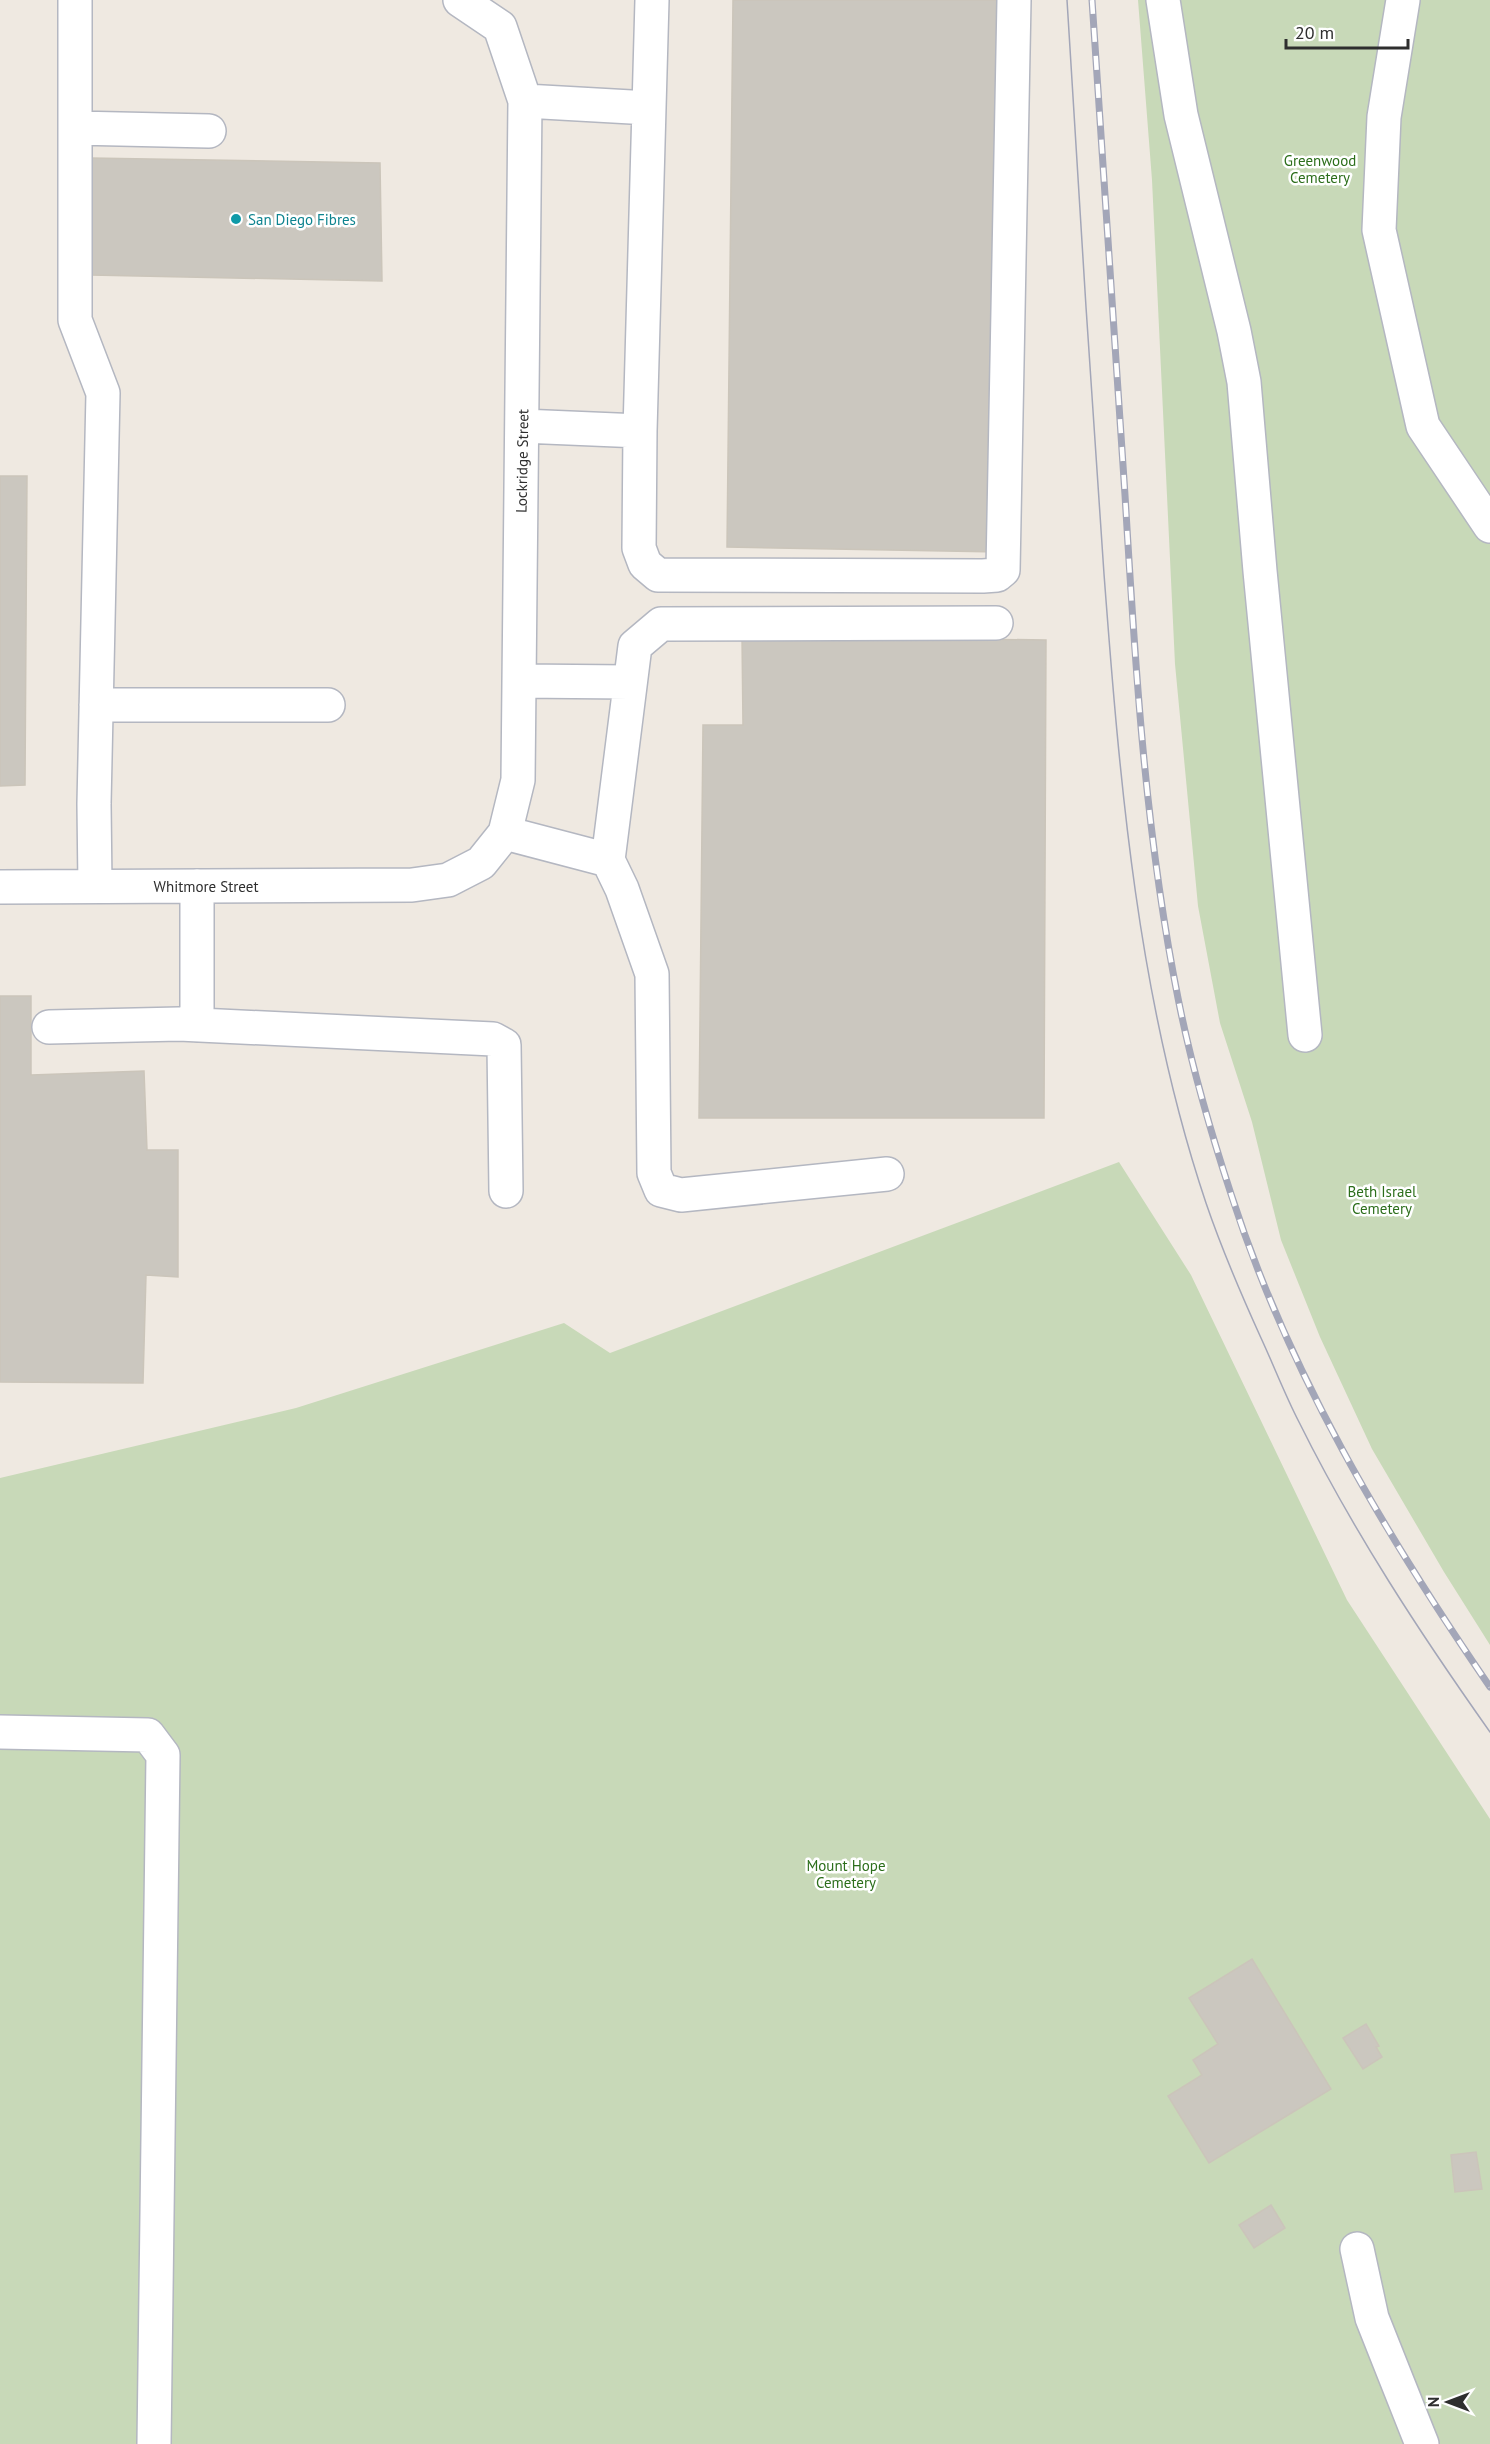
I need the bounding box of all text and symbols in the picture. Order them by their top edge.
scale bar [1286,12,1408,50]
text: 20 m [1295,21,1334,44]
park label: Greenwood Cemetery [1284,151,1356,187]
place label: San Diego Fibres [248,210,356,229]
marker: San Diego Fibres [229,212,243,226]
street label: Lockridge Street [512,409,532,513]
street label: Whitmore Street [154,877,259,896]
park label: Beth Israel Cemetery [1348,1182,1417,1218]
park label: Mount Hope Cemetery [806,1856,886,1892]
north arrow [1418,2372,1478,2432]
text: N [1423,2397,1443,2407]

